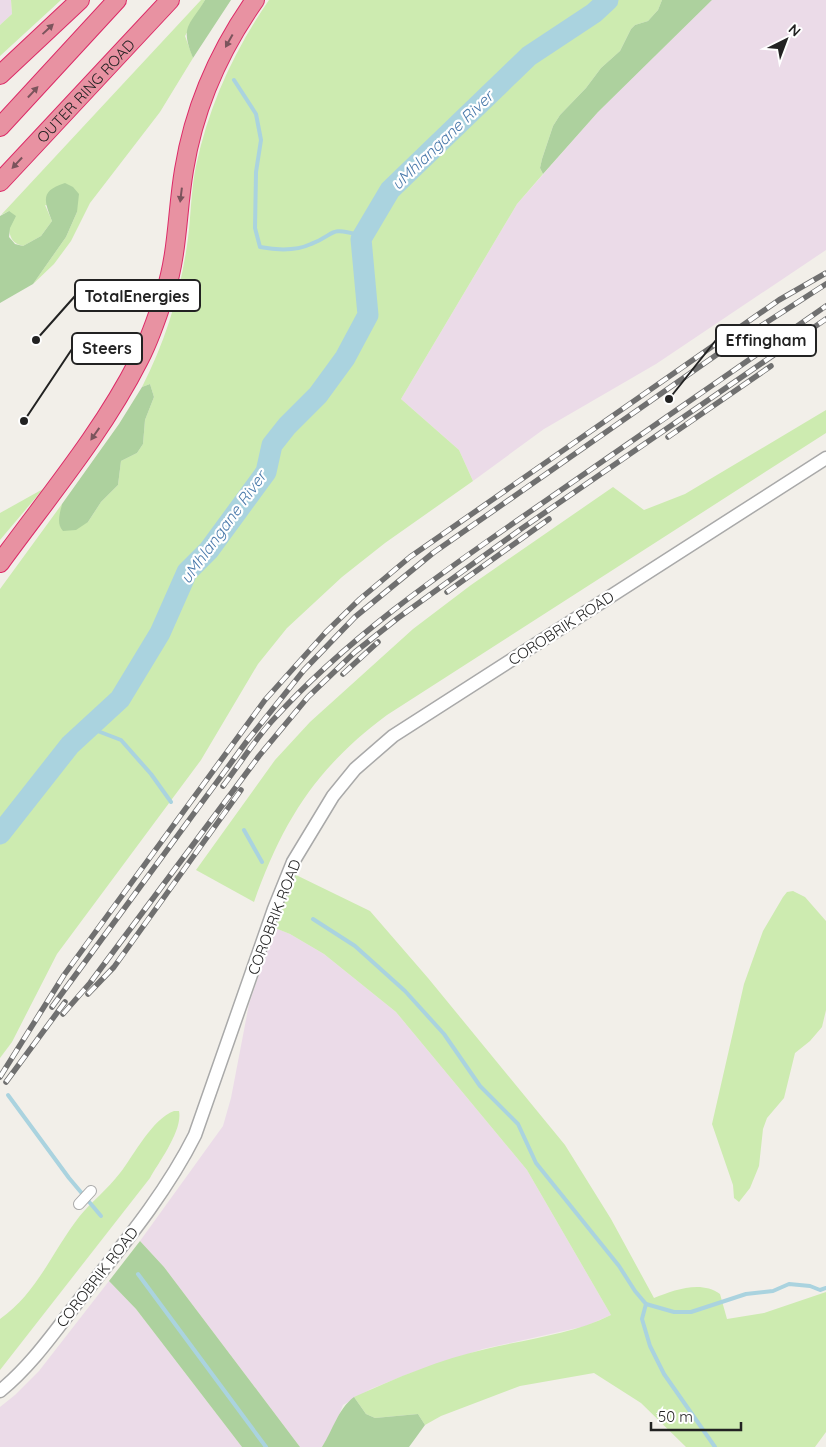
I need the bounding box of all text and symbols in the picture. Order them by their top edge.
north arrow [761,15,811,65]
text: N [785,20,805,40]
one-way arrow [42,23,54,35]
one-way arrow [225,34,233,49]
street label: OUTER RING ROAD [32,35,139,147]
water label: uMhlangane River [387,85,498,194]
one-way arrow [27,86,39,98]
one-way arrow [11,157,23,169]
one-way arrow [177,188,185,204]
callout: TotalEnergies [75,280,200,311]
text: TotalEnergies [85,286,190,306]
callout: Effingham [716,325,816,356]
text: Effingham [726,330,806,350]
callout: Steers [72,333,142,364]
text: Steers [82,338,132,358]
one-way arrow [90,427,100,441]
water label: uMhlangane River [176,465,272,587]
street label: COROBRIK ROAD [505,587,618,669]
street label: COROBRIK ROAD [243,856,305,977]
street label: COROBRIK ROAD [52,1223,142,1331]
scale bar [651,1400,741,1432]
text: 50 m [658,1407,693,1426]

